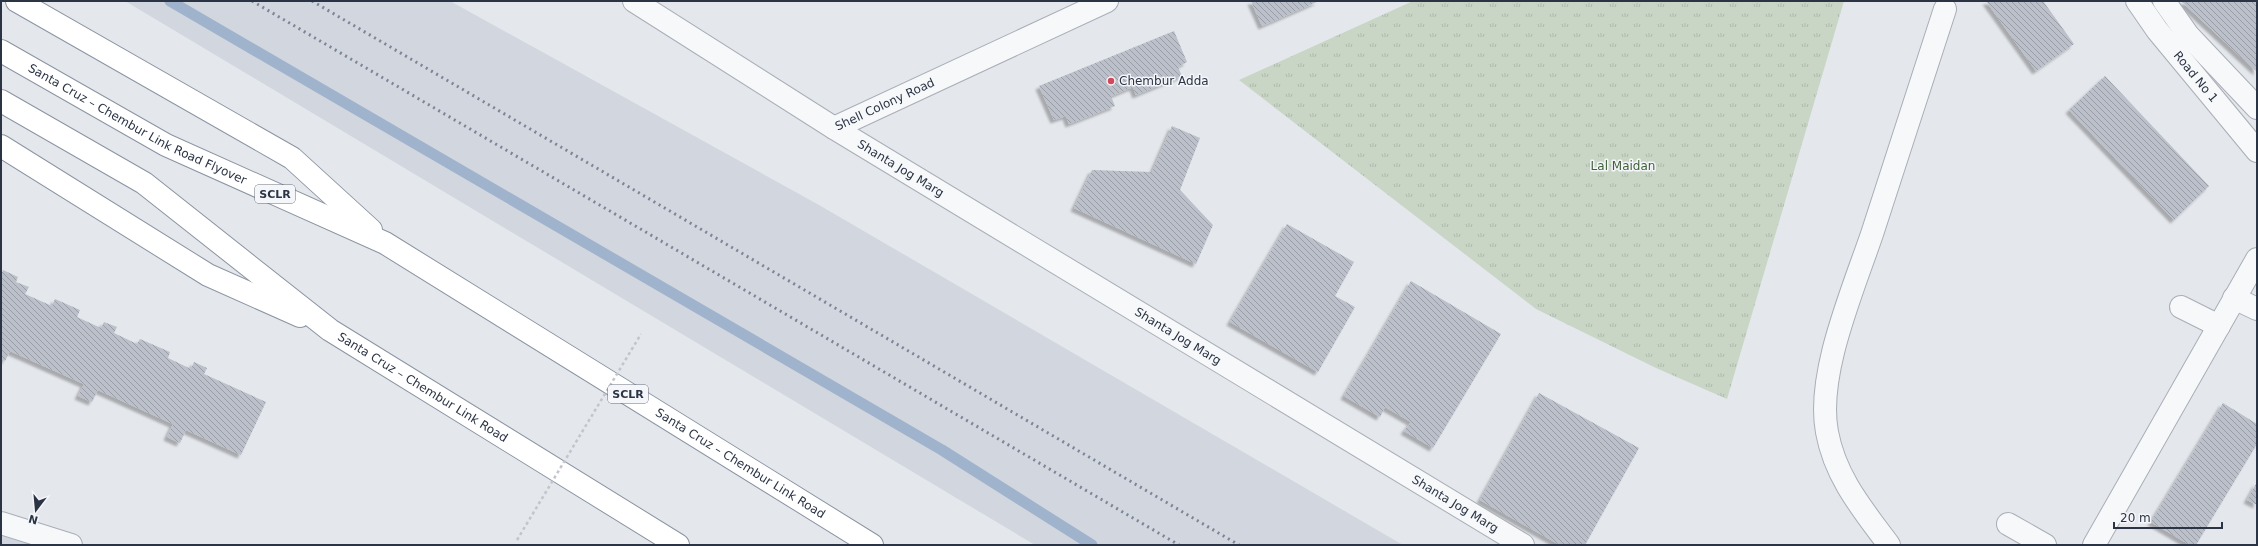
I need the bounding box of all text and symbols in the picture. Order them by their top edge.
street label: Road No 1 [2171,49,2221,105]
street label: Santa Cruz – Chembur Link Road Flyover [26,61,249,187]
place label: Chembur Adda [1119,74,1209,88]
street label: Shell Colony Road [833,75,937,134]
marker: Chembur Adda [1106,76,1116,86]
street label: Shanta Jog Marg [855,137,947,200]
park label: Lal Maidan [1591,159,1655,173]
road number: SCLR [255,185,295,203]
street label: Shanta Jog Marg [1132,305,1224,368]
street label: Santa Cruz – Chembur Link Road [335,330,510,445]
road number: SCLR [608,385,648,403]
street label: Santa Cruz – Chembur Link Road [653,406,828,521]
street label: Shanta Jog Marg [1409,472,1501,535]
north arrow [16,490,56,530]
scale bar [2114,504,2222,530]
text: 20 m [2120,511,2151,525]
text: N [27,512,40,527]

